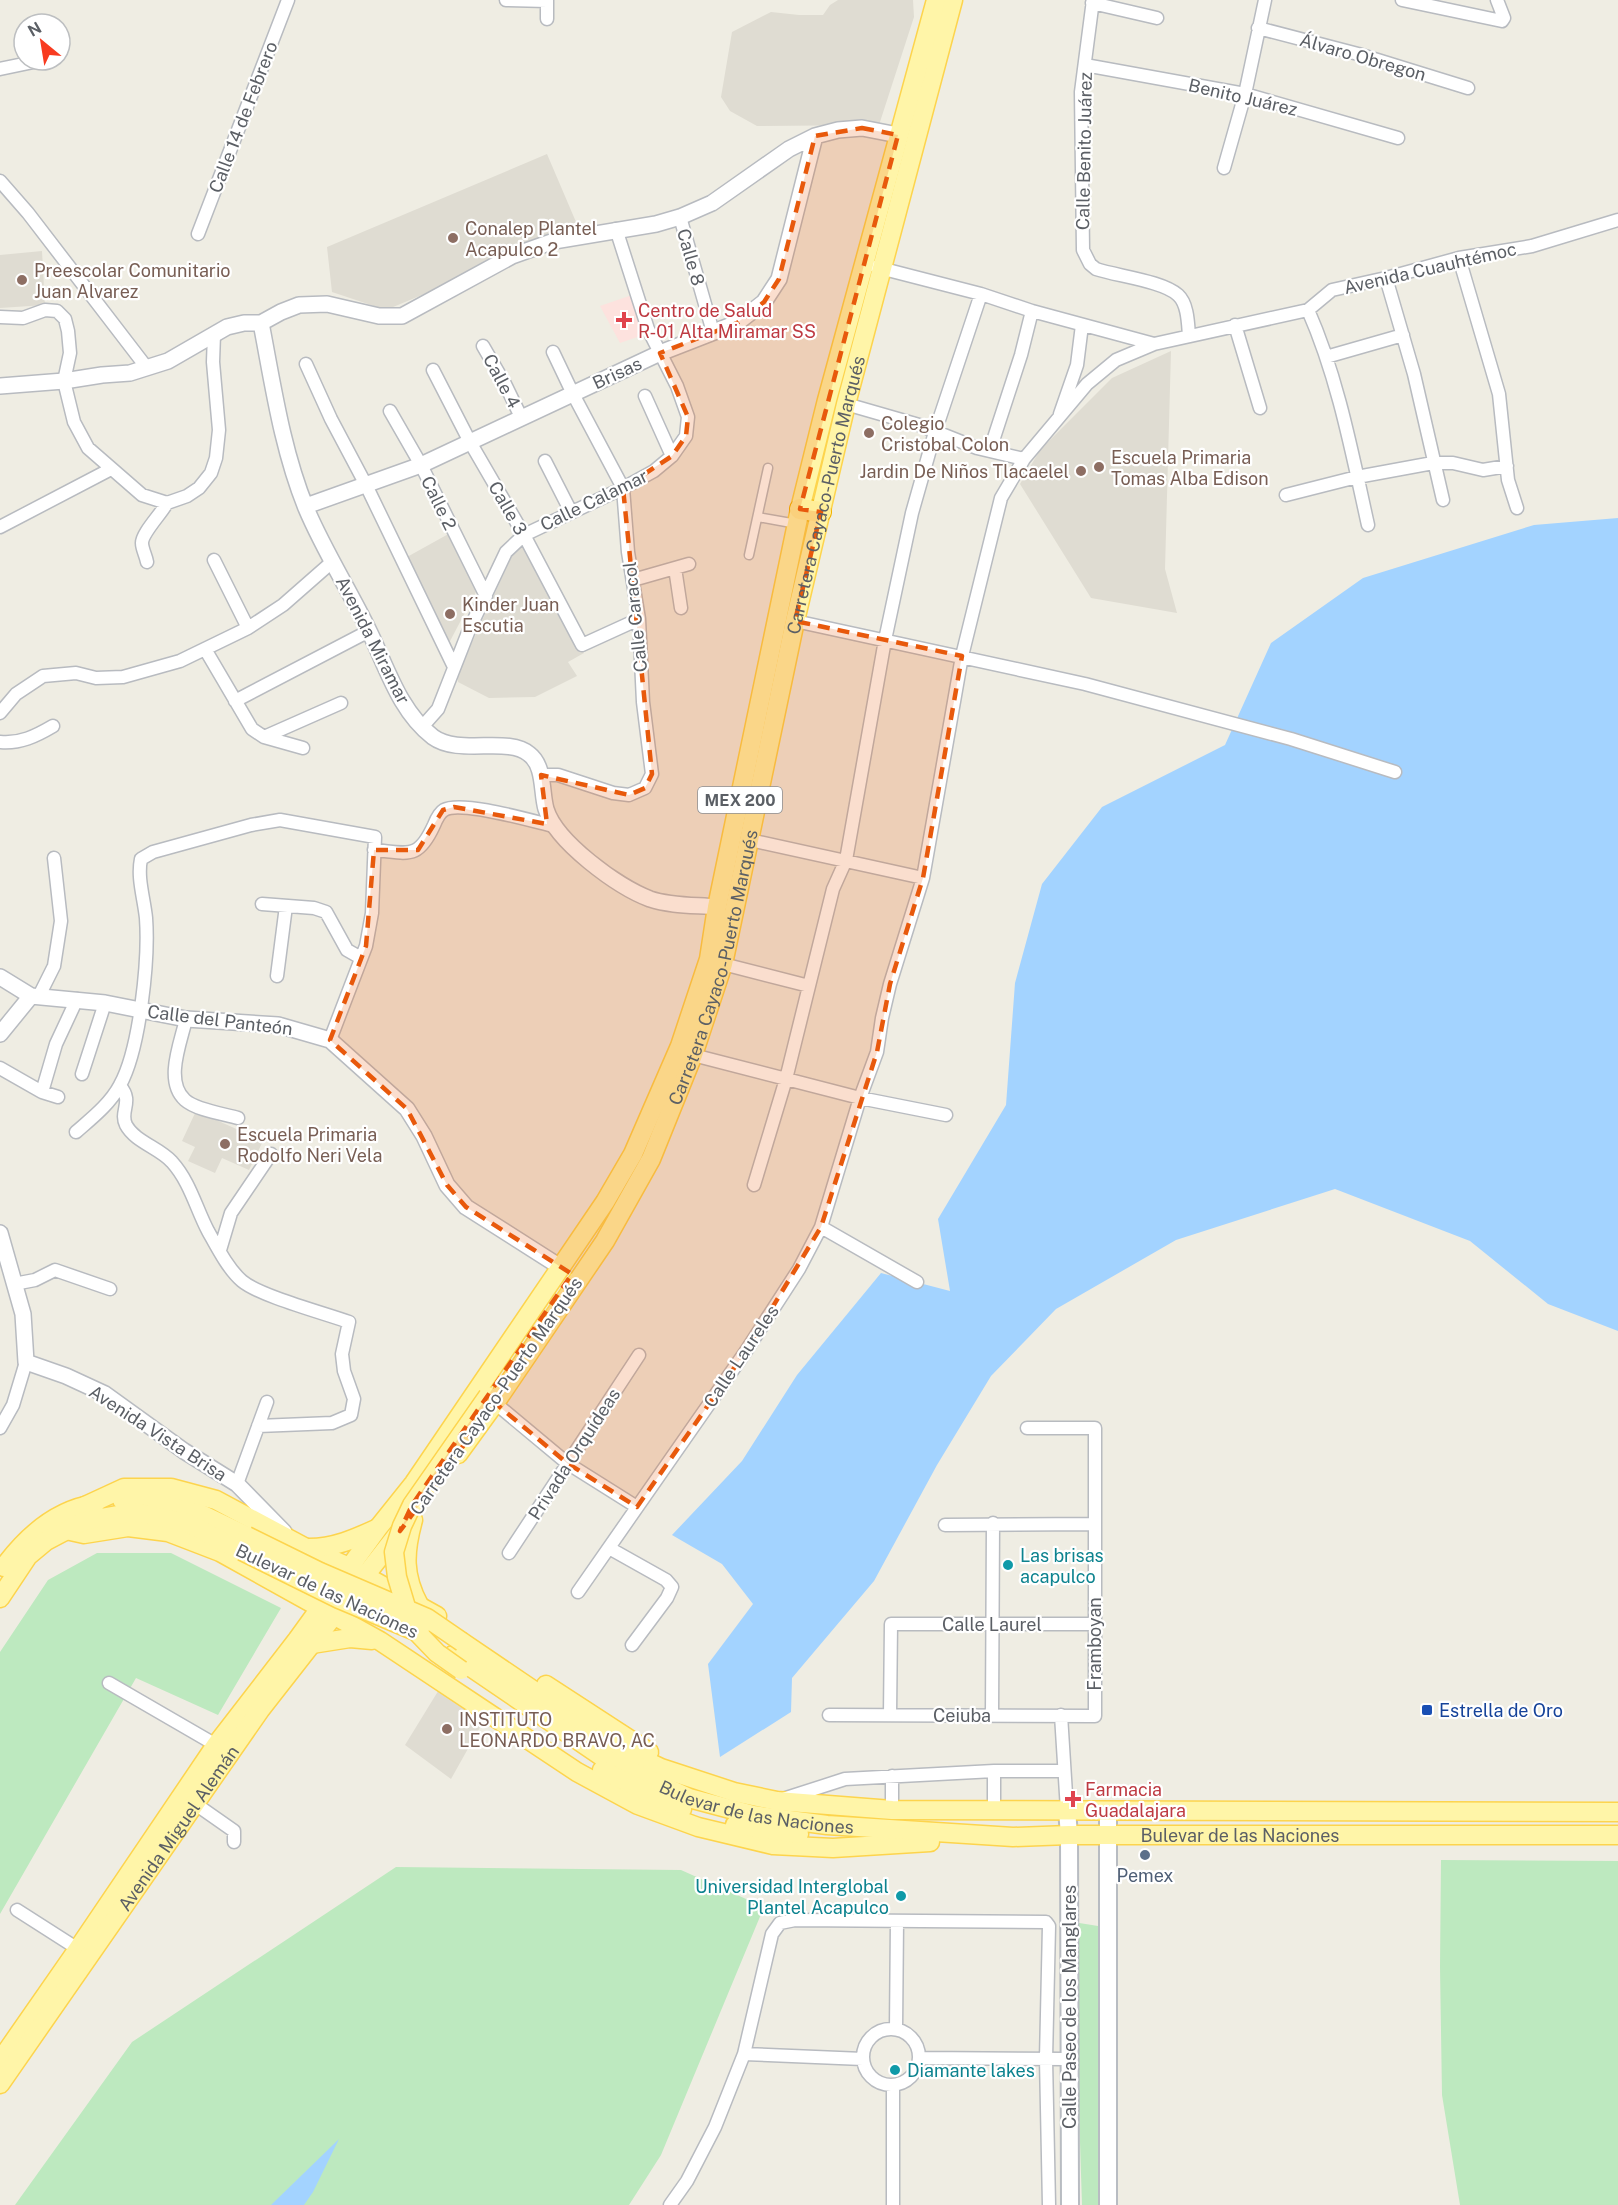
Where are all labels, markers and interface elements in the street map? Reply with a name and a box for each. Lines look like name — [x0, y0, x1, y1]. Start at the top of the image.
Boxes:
north arrow — [12, 12, 72, 72]
text: N — [25, 18, 45, 41]
street label: Álvaro Obregon — [1297, 28, 1429, 85]
street label: Calle 14 de Febrero — [204, 38, 282, 196]
street label: Calle Benito Juárez — [1072, 72, 1096, 230]
street label: Benito Juárez — [1186, 74, 1300, 120]
place label: Conalep Plantel Acapulco 2 — [465, 218, 597, 260]
street label: Calle 8 — [673, 226, 709, 288]
marker: Conalep Plantel Acapulco 2 — [446, 231, 460, 245]
street label: Avenida Cuauhtémoc — [1342, 238, 1518, 298]
place label: Preescolar Comunitario Juan Alvarez — [34, 260, 231, 302]
marker: Preescolar Comunitario Juan Alvarez — [15, 273, 29, 287]
place label: Centro de Salud R-01 Alta Miramar SS — [638, 300, 816, 342]
marker: Centro de Salud R-01 Alta Miramar SS — [615, 311, 633, 329]
street label: Calle 4 — [479, 350, 525, 412]
street label: Brisas — [589, 353, 645, 393]
street label: Carretera Cayaco-Puerto Marqués — [782, 353, 869, 636]
place label: Colegio Cristobal Colon — [881, 413, 1009, 455]
marker: Colegio Cristobal Colon — [862, 426, 876, 440]
place label: Escuela Primaria Tomas Alba Edison — [1111, 447, 1269, 489]
marker: Escuela Primaria Tomas Alba Edison — [1092, 460, 1106, 474]
place label: Jardin De Niños Tlacaelel — [859, 461, 1069, 482]
marker: Jardin De Niños Tlacaelel — [1074, 464, 1088, 478]
street label: Calle Calamar — [537, 465, 651, 535]
street label: Calle 2 — [417, 473, 461, 533]
street label: Calle 3 — [484, 478, 532, 538]
street label: Calle Caracol — [619, 561, 651, 673]
street label: Avenida Miramar — [332, 573, 414, 707]
place label: Kinder Juan Escutia — [462, 594, 559, 636]
marker: Kinder Juan Escutia — [443, 607, 457, 621]
road number: MEX 200 — [698, 787, 782, 813]
street label: Carretera Cayaco-Puerto Marqués — [664, 828, 761, 1108]
street label: Calle del Panteón — [146, 1001, 294, 1039]
place label: Escuela Primaria Rodolfo Neri Vela — [237, 1124, 382, 1166]
marker: Escuela Primaria Rodolfo Neri Vela — [218, 1137, 232, 1151]
street label: Carretera Cayaco-Puerto Marqués — [406, 1273, 586, 1519]
street label: Calle Laureles — [699, 1301, 783, 1411]
street label: Avenida Vista Brisa — [85, 1381, 231, 1485]
street label: Privada Orquídeas — [524, 1384, 624, 1524]
street label: Bulevar de las Naciones — [232, 1539, 422, 1643]
place label: Las brisas acapulco — [1020, 1545, 1104, 1587]
marker: Las brisas acapulco — [1001, 1558, 1015, 1572]
street label: Framboyan — [1084, 1597, 1105, 1691]
street label: Calle Laurel — [942, 1614, 1042, 1635]
place label: Estrella de Oro — [1439, 1700, 1563, 1721]
marker: Estrella de Oro — [1420, 1703, 1434, 1717]
street label: Ceiuba — [933, 1705, 991, 1726]
place label: INSTITUTO LEONARDO BRAVO, AC — [459, 1709, 655, 1751]
marker: INSTITUTO LEONARDO BRAVO, AC — [440, 1722, 454, 1736]
street label: Avenida Miguel Alemán — [113, 1741, 243, 1914]
street label: Bulevar de las Naciones — [656, 1775, 854, 1837]
place label: Farmacia Guadalajara — [1085, 1779, 1186, 1821]
marker: Farmacia Guadalajara — [1066, 1792, 1080, 1806]
street label: Bulevar de las Naciones — [1140, 1825, 1339, 1846]
marker: Pemex — [1138, 1848, 1152, 1862]
place label: Pemex — [1117, 1865, 1173, 1886]
place label: Universidad Interglobal Plantel Acapulco — [695, 1876, 889, 1918]
street label: Calle Paseo de los Manglares — [1059, 1885, 1080, 2129]
marker: Universidad Interglobal Plantel Acapulco — [894, 1889, 908, 1903]
place label: Diamante lakes — [907, 2060, 1035, 2081]
marker: Diamante lakes — [888, 2063, 902, 2077]

